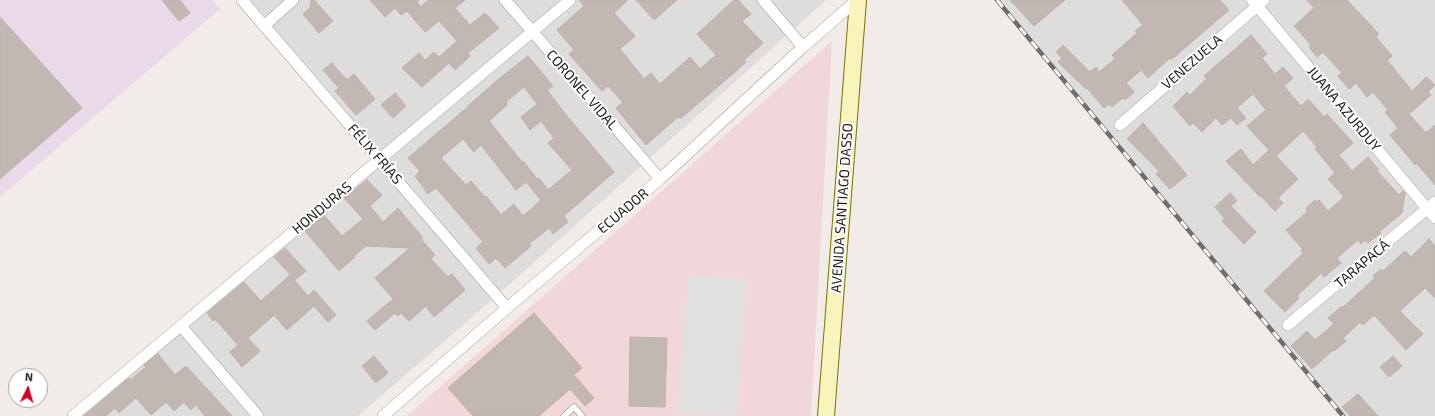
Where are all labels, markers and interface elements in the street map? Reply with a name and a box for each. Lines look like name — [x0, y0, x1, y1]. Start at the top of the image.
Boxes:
street label: VENEZUELA — [1158, 31, 1226, 93]
street label: CORONEL VIDAL — [543, 47, 621, 133]
street label: JUANA AZURDUY — [1304, 63, 1384, 155]
street label: FÉLIX FRÍAS — [344, 120, 406, 188]
street label: AVENIDA SANTIAGO DASSO — [828, 122, 856, 294]
street label: HONDURAS — [289, 178, 355, 238]
street label: ECUADOR — [594, 185, 652, 237]
street label: TARAPACÁ — [1331, 236, 1393, 292]
north arrow — [8, 368, 48, 408]
text: N — [24, 370, 34, 383]

